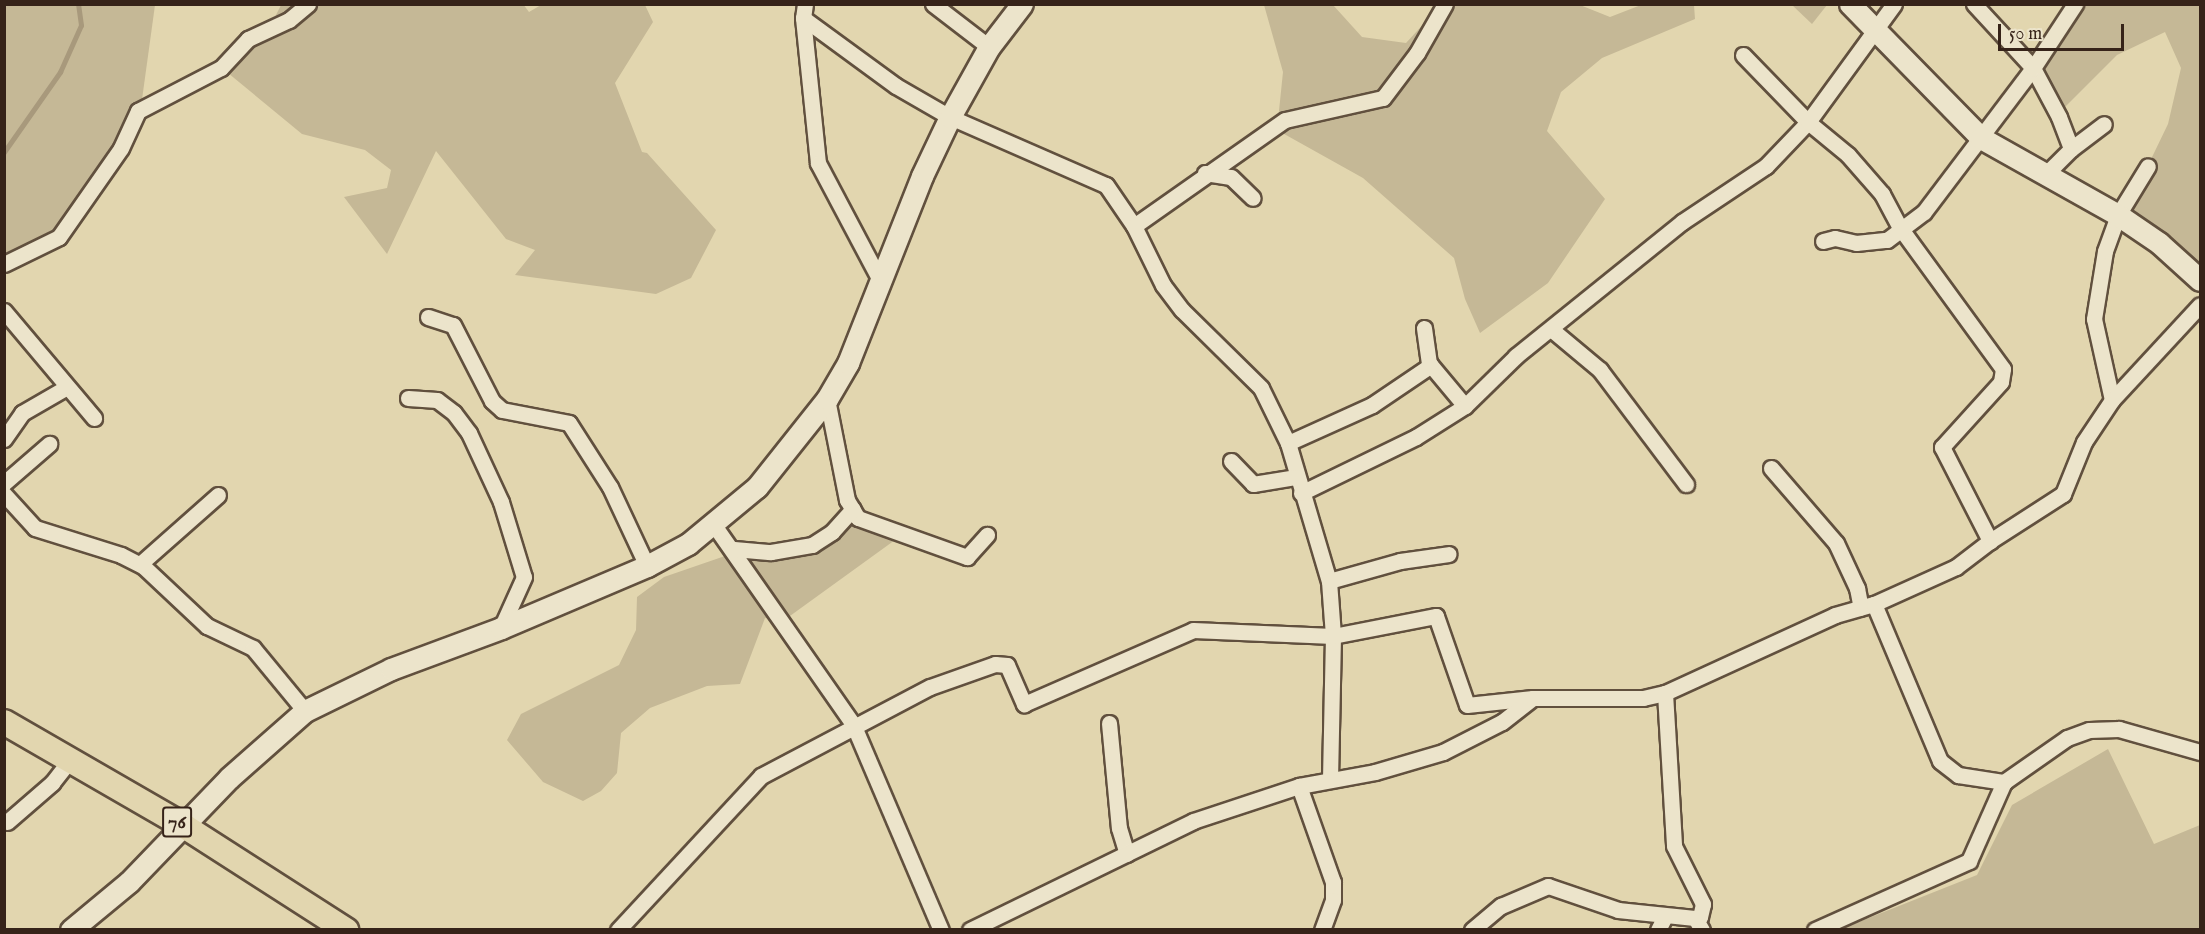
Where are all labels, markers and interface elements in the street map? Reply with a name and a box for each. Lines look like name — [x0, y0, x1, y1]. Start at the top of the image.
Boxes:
scale bar — [2001, 12, 2127, 50]
text: 50 m — [2009, 23, 2042, 46]
road number: 76 — [162, 805, 192, 839]

